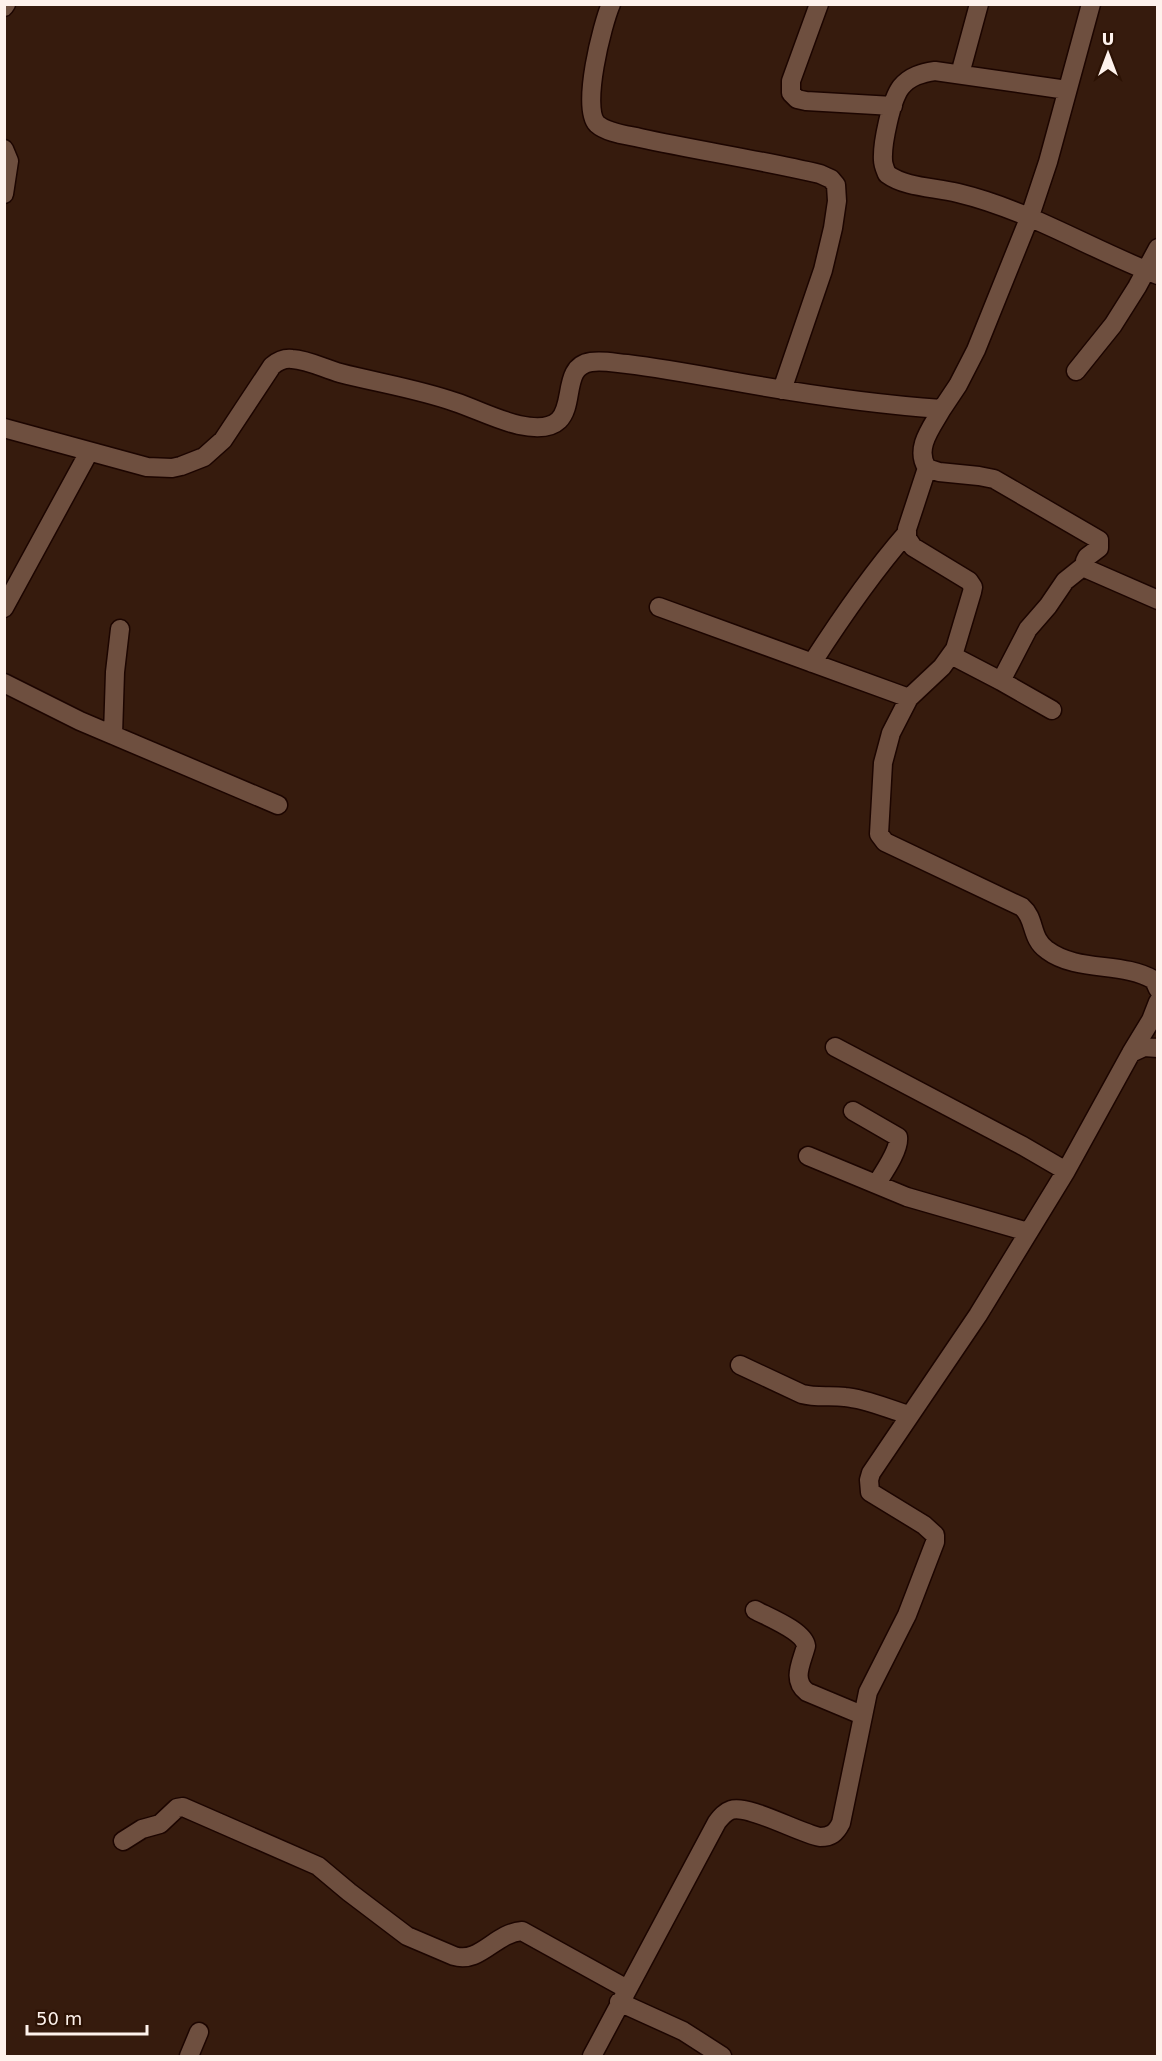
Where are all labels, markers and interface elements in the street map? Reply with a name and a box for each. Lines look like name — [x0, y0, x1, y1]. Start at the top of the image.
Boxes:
north arrow — [1078, 24, 1138, 84]
text: U — [1102, 30, 1115, 49]
scale bar — [27, 1998, 147, 2036]
text: 50 m — [36, 2008, 82, 2029]

